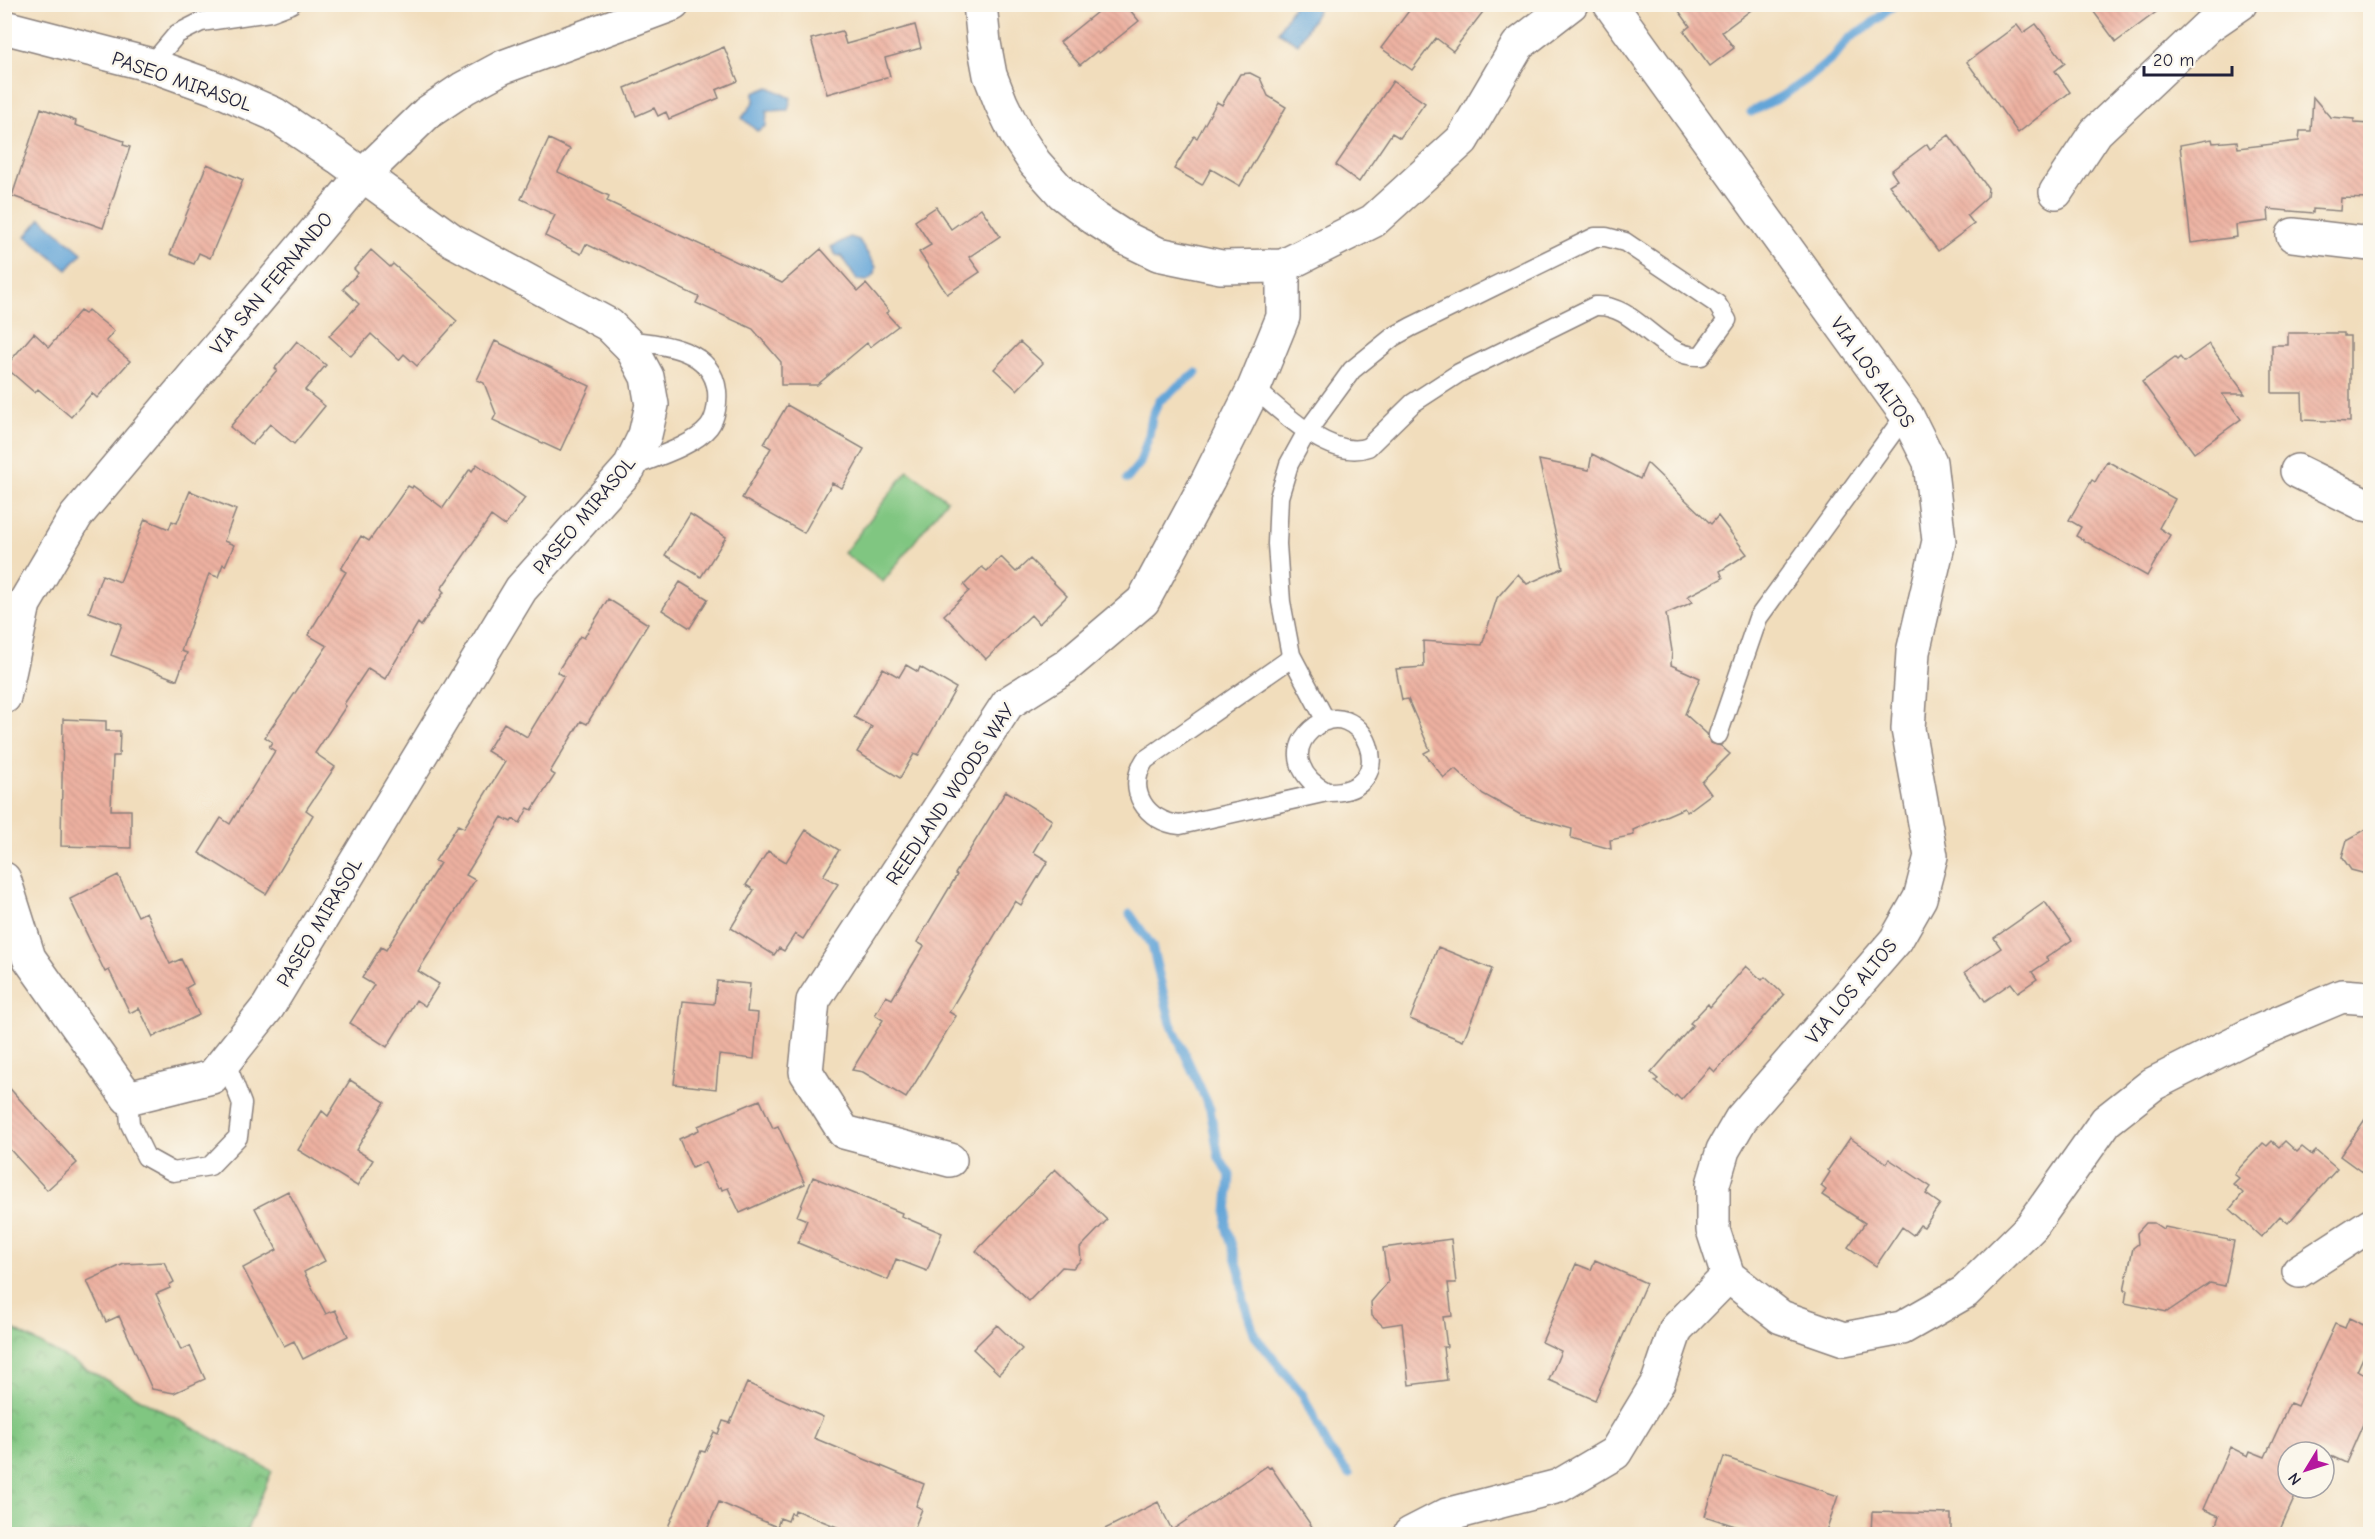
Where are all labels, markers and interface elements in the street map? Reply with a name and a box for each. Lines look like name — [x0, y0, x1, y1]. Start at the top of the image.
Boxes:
scale bar — [2144, 39, 2232, 77]
street label: PASEO MIRASOL — [109, 47, 255, 116]
text: 20 m — [2153, 50, 2194, 71]
street label: VIA SAN FERNANDO — [205, 208, 337, 359]
street label: VIA LOS ALTOS — [1826, 312, 1919, 432]
street label: PASEO MIRASOL — [528, 452, 640, 579]
street label: REEDLAND WOODS WAY — [881, 699, 1020, 889]
street label: PASEO MIRASOL — [272, 854, 367, 991]
street label: VIA LOS ALTOS — [1801, 934, 1902, 1048]
north arrow — [2276, 1440, 2336, 1500]
text: N — [2285, 1469, 2305, 1488]

